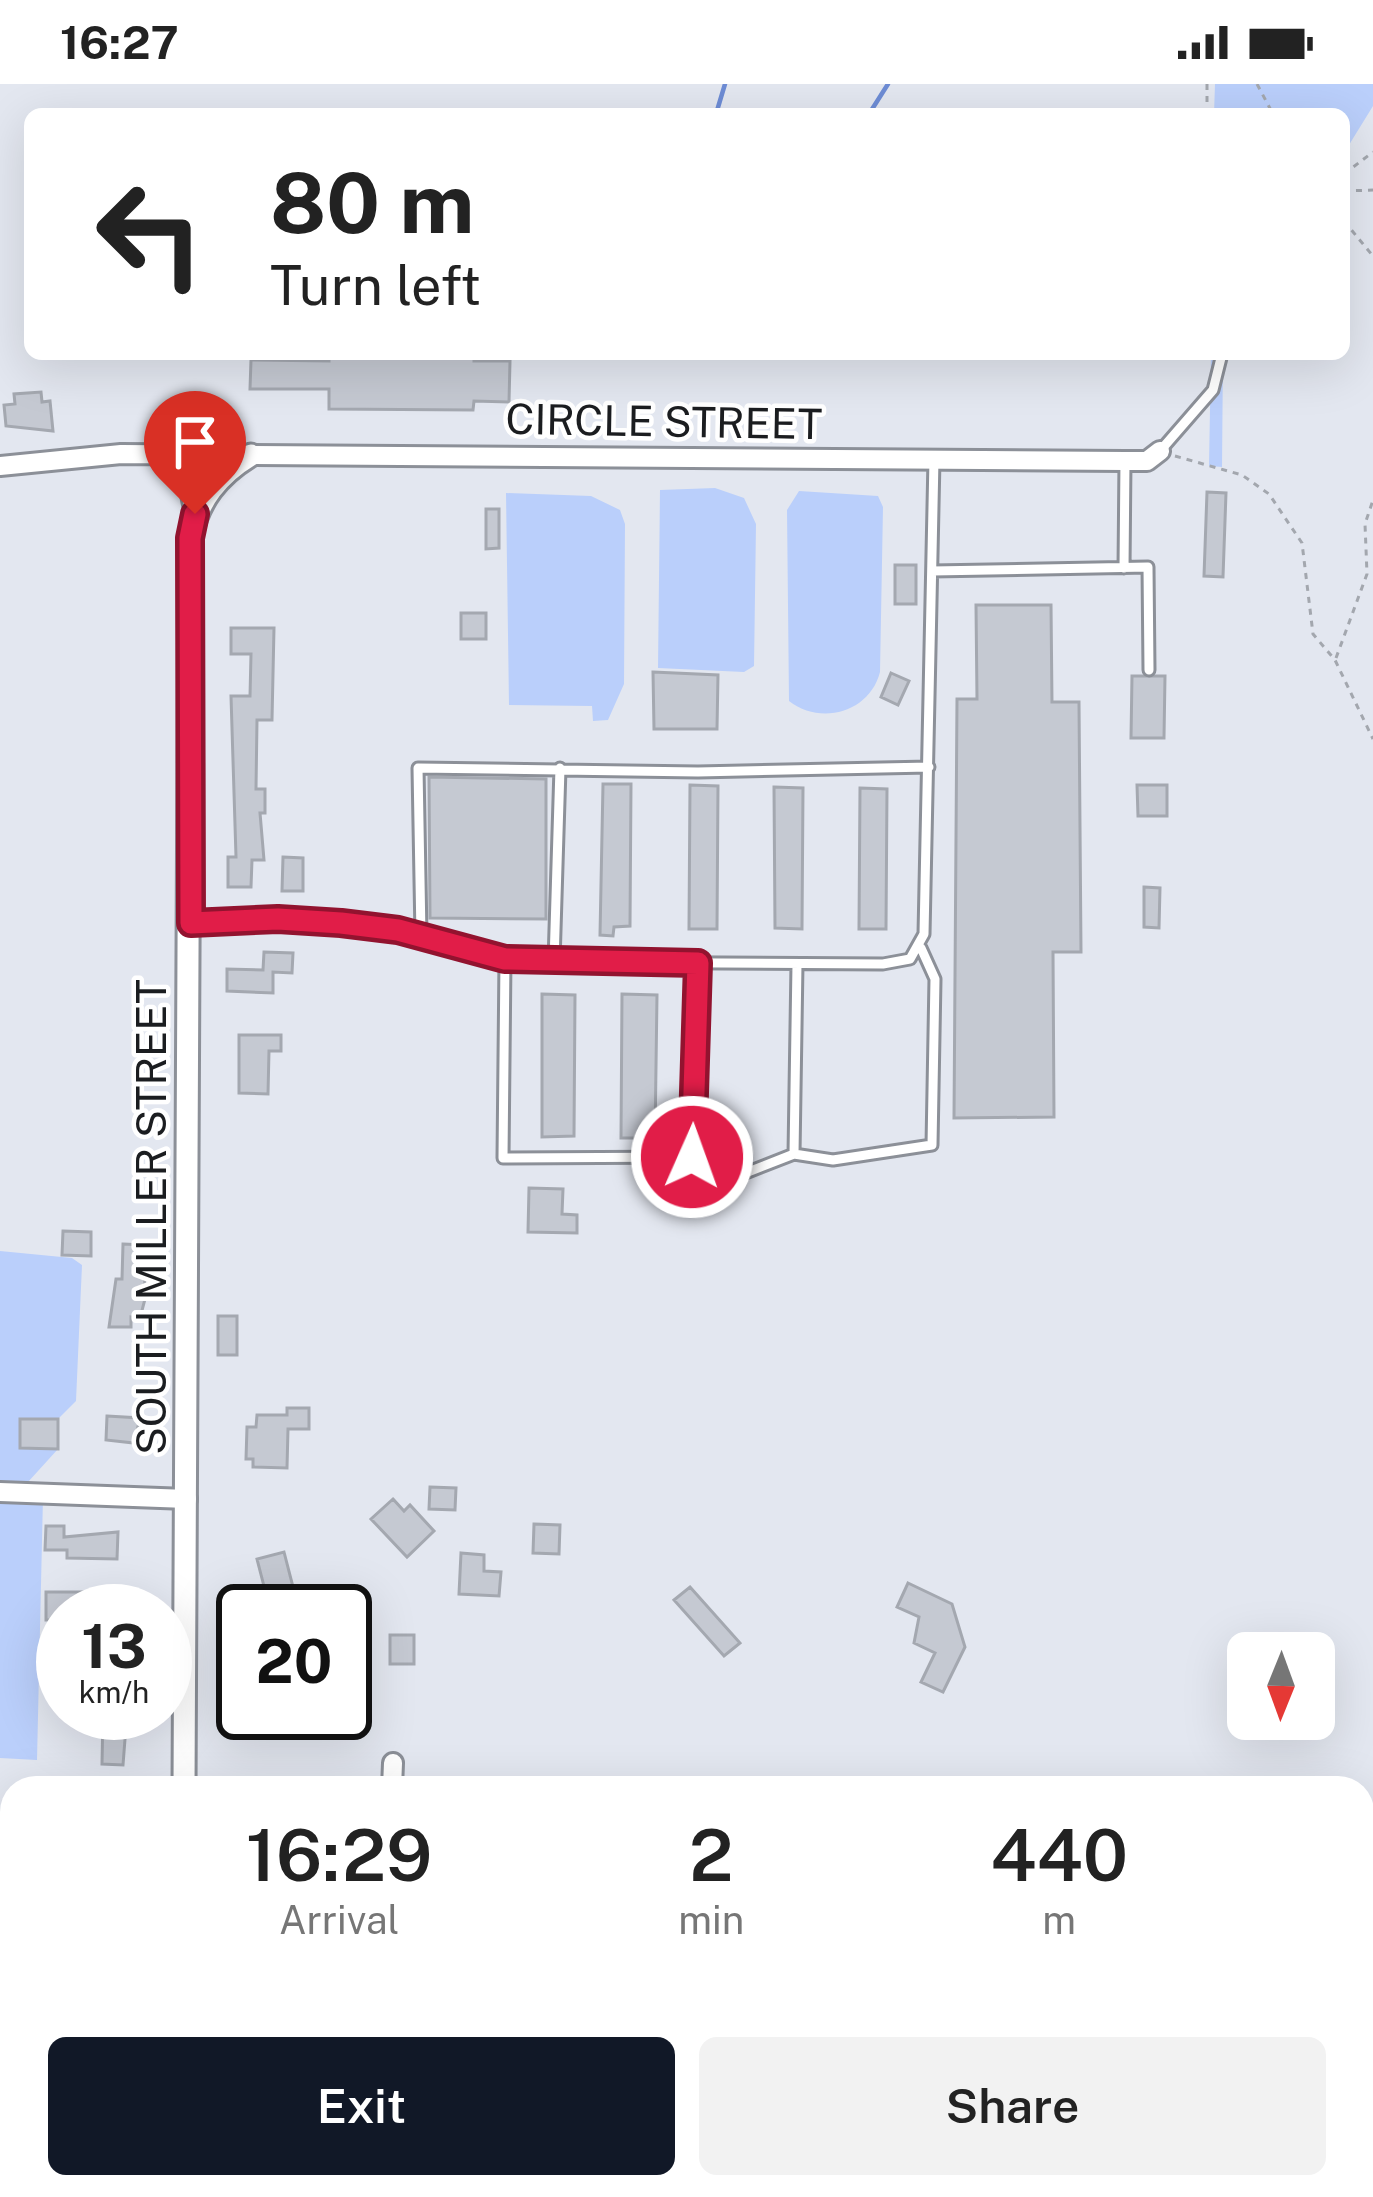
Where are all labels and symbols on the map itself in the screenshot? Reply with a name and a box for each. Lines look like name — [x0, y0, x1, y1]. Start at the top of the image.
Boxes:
pin — [144, 391, 246, 514]
street label: CIRCLE STREET — [505, 394, 823, 448]
street label: SOUTH MILLER STREET — [126, 979, 175, 1455]
position arrow — [629, 1094, 755, 1220]
speed limit sign: 20 — [216, 1584, 372, 1740]
north arrow — [1227, 1632, 1335, 1740]

